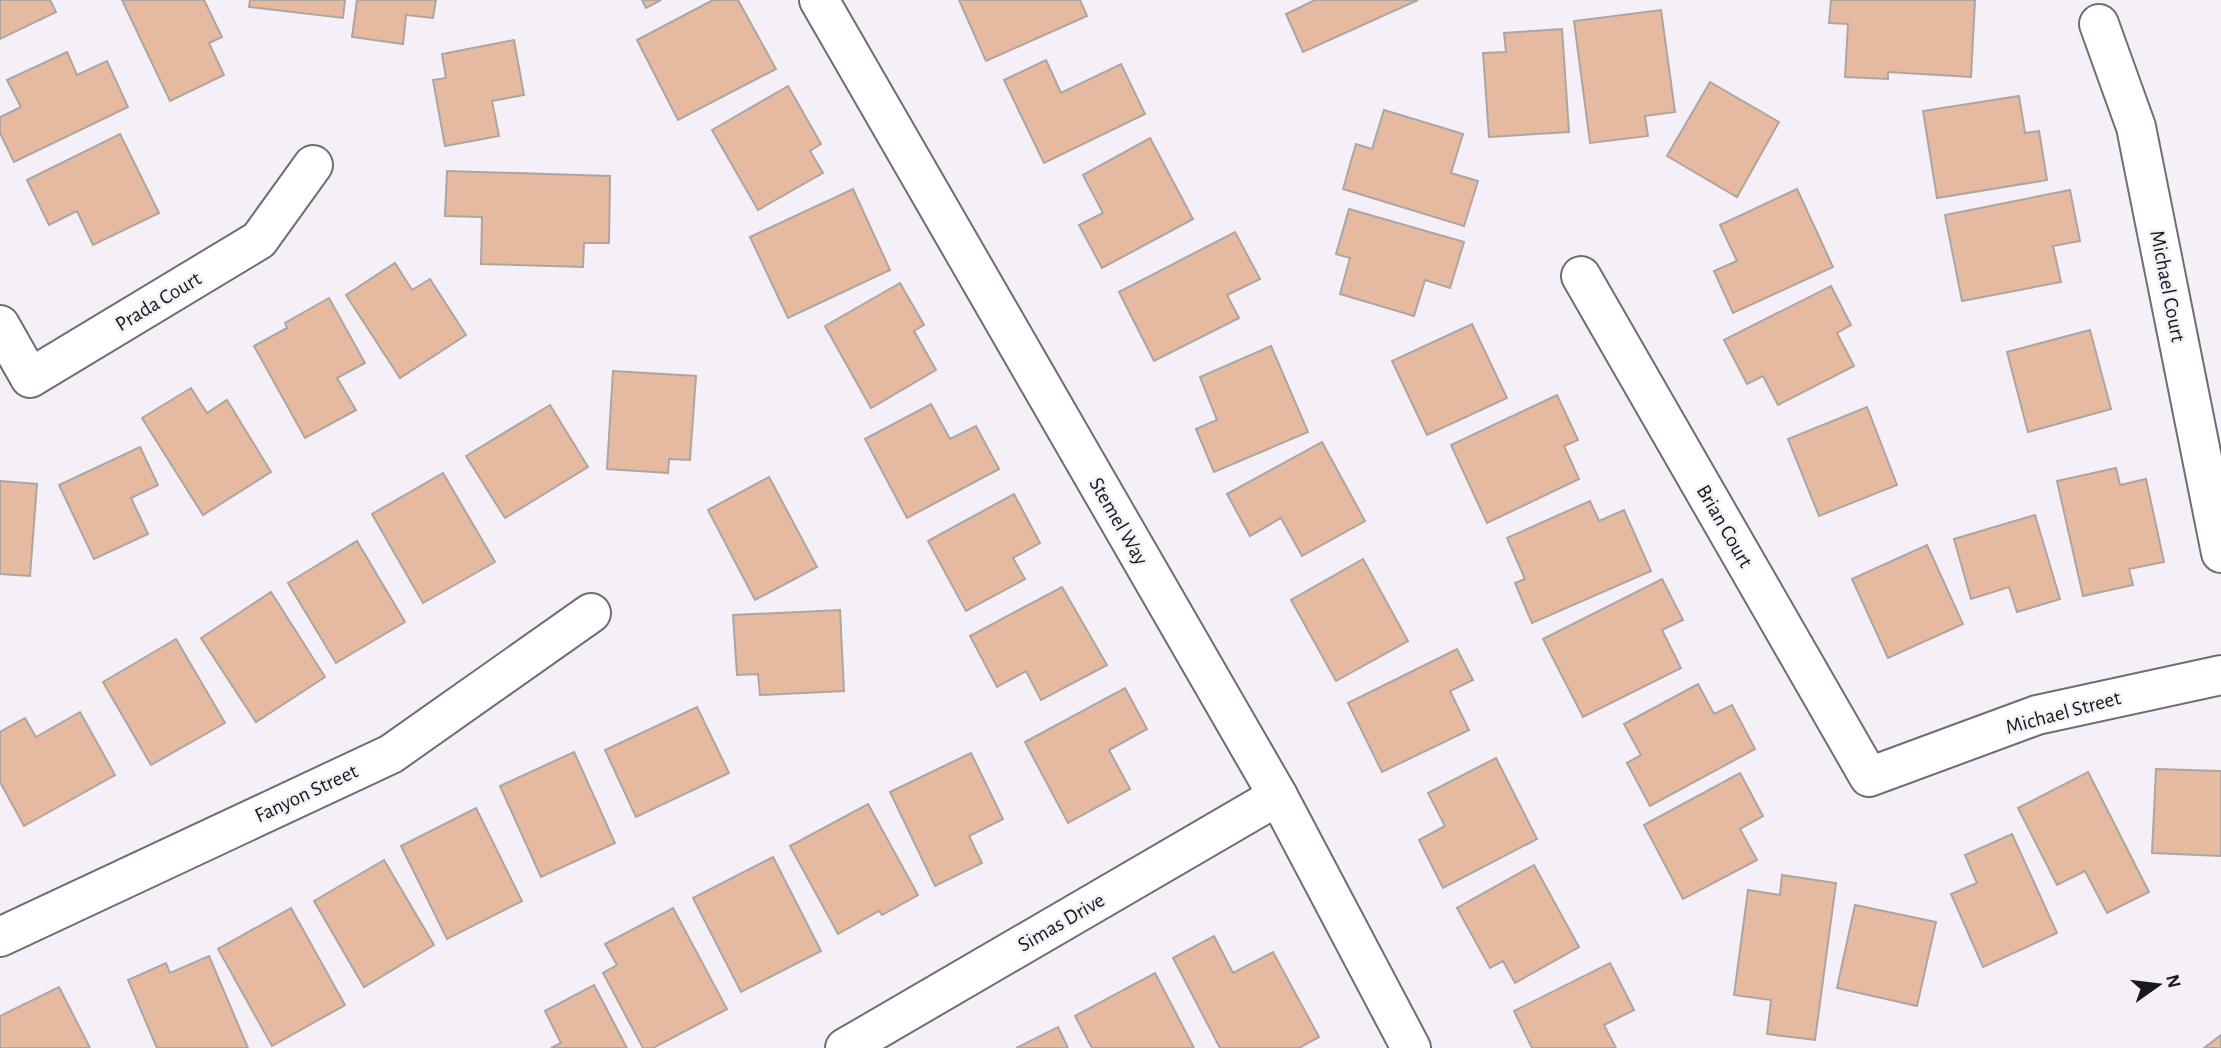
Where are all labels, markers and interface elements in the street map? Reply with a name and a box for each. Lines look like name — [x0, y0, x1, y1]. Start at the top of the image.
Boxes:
street label: Michael Court — [2146, 228, 2189, 344]
street label: Prada Court — [112, 268, 205, 335]
street label: Stemel Way — [1085, 474, 1152, 569]
street label: Brian Court — [1693, 481, 1757, 571]
street label: Michael Street — [2003, 687, 2123, 738]
street label: Fanyon Street — [251, 760, 361, 826]
street label: Simas Drive — [1014, 889, 1108, 956]
north arrow — [2123, 950, 2193, 1020]
text: N — [2162, 973, 2184, 990]

